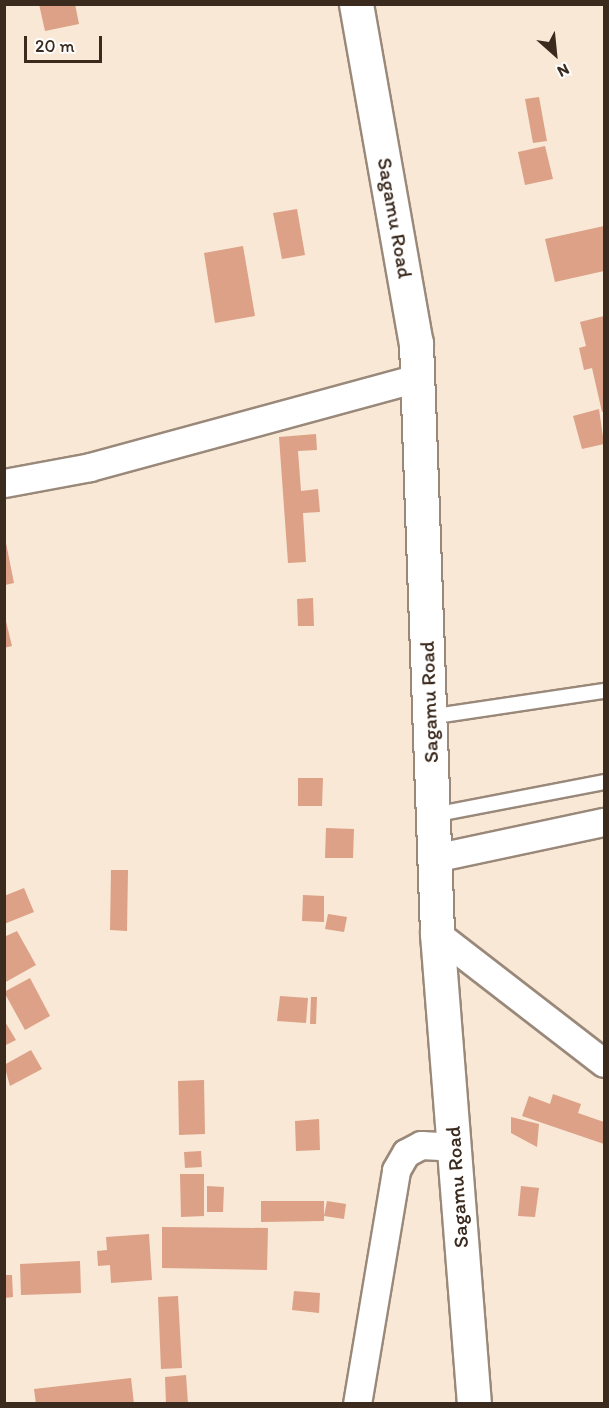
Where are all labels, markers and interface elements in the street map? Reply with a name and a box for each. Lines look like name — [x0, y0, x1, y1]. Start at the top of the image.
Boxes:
scale bar — [27, 24, 105, 62]
north arrow — [525, 24, 585, 84]
text: 20 m — [35, 35, 75, 57]
text: N — [554, 60, 573, 81]
street label: Sagamu Road — [372, 156, 418, 280]
street label: Sagamu Road — [414, 640, 444, 764]
street label: Sagamu Road — [440, 1125, 474, 1249]

